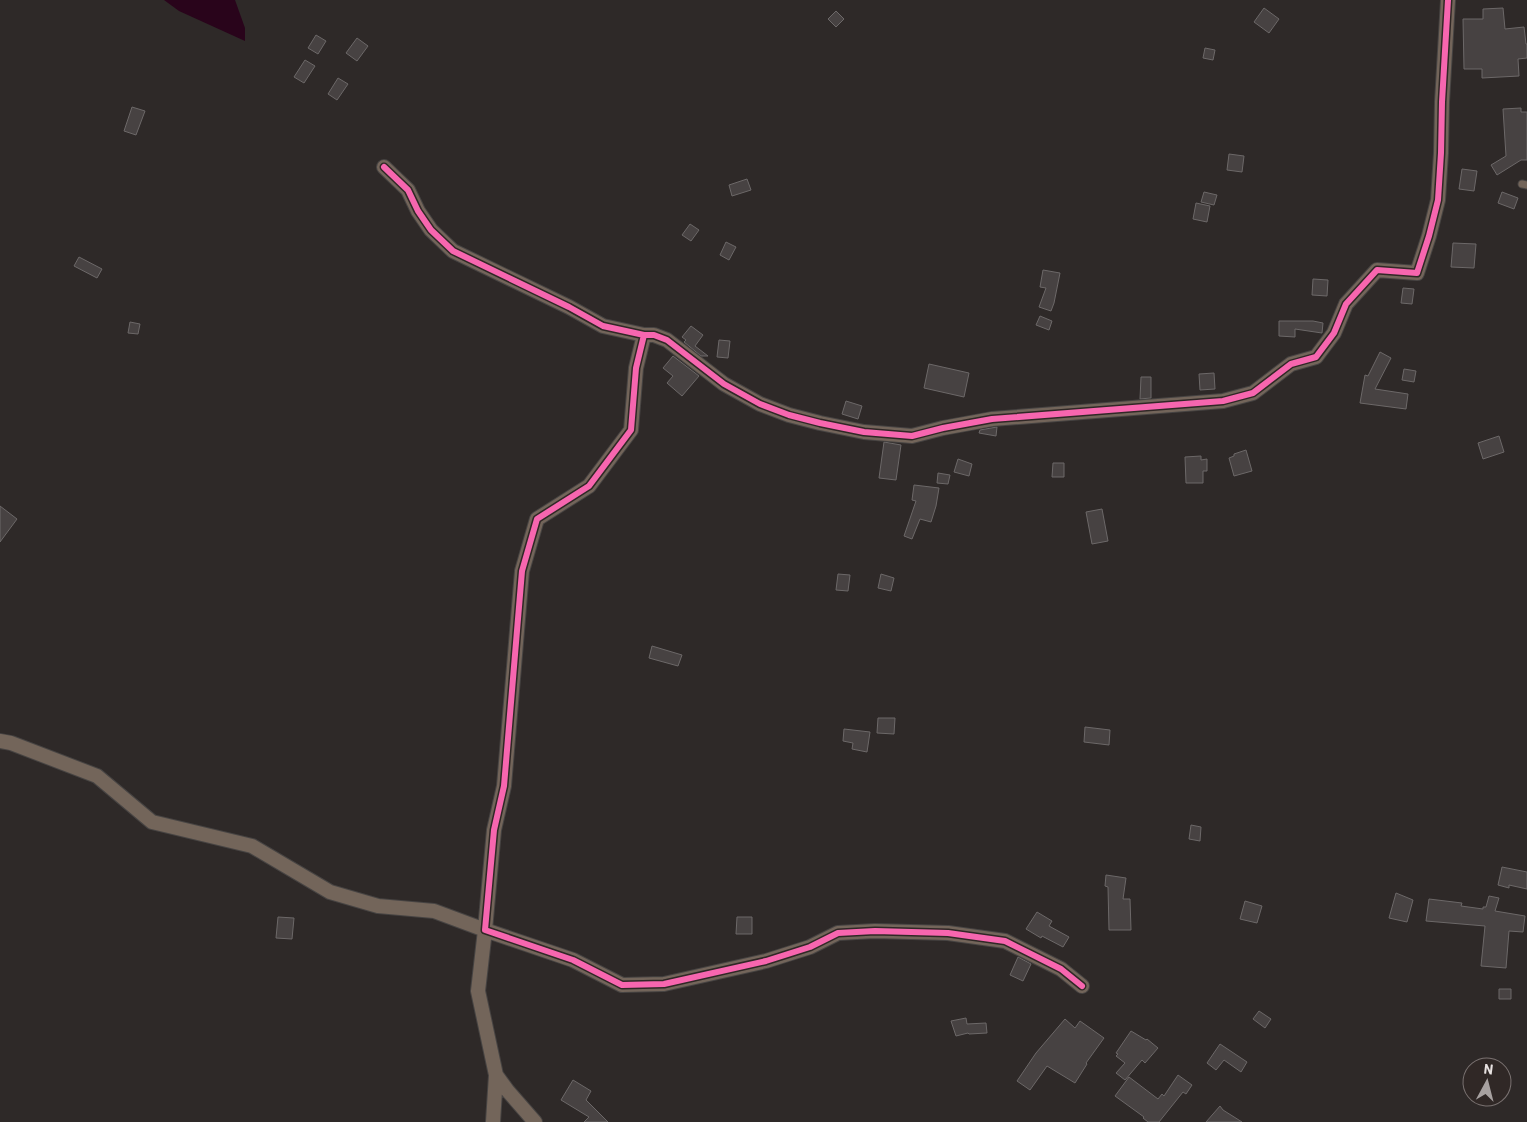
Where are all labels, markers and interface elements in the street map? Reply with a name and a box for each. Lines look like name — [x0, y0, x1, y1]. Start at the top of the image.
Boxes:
north arrow — [1462, 1057, 1512, 1107]
text: N — [1483, 1060, 1494, 1078]

